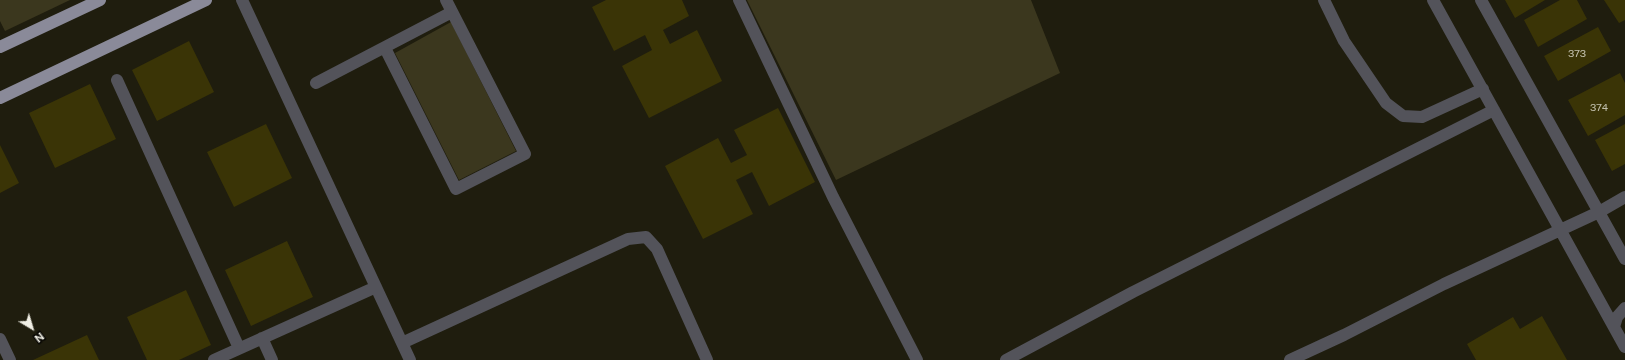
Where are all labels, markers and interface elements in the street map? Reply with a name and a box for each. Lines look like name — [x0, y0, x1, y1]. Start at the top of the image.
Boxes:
house number: 373 — [1568, 48, 1586, 60]
house number: 374 — [1590, 102, 1608, 114]
north arrow — [12, 308, 52, 348]
text: N — [32, 330, 46, 345]

